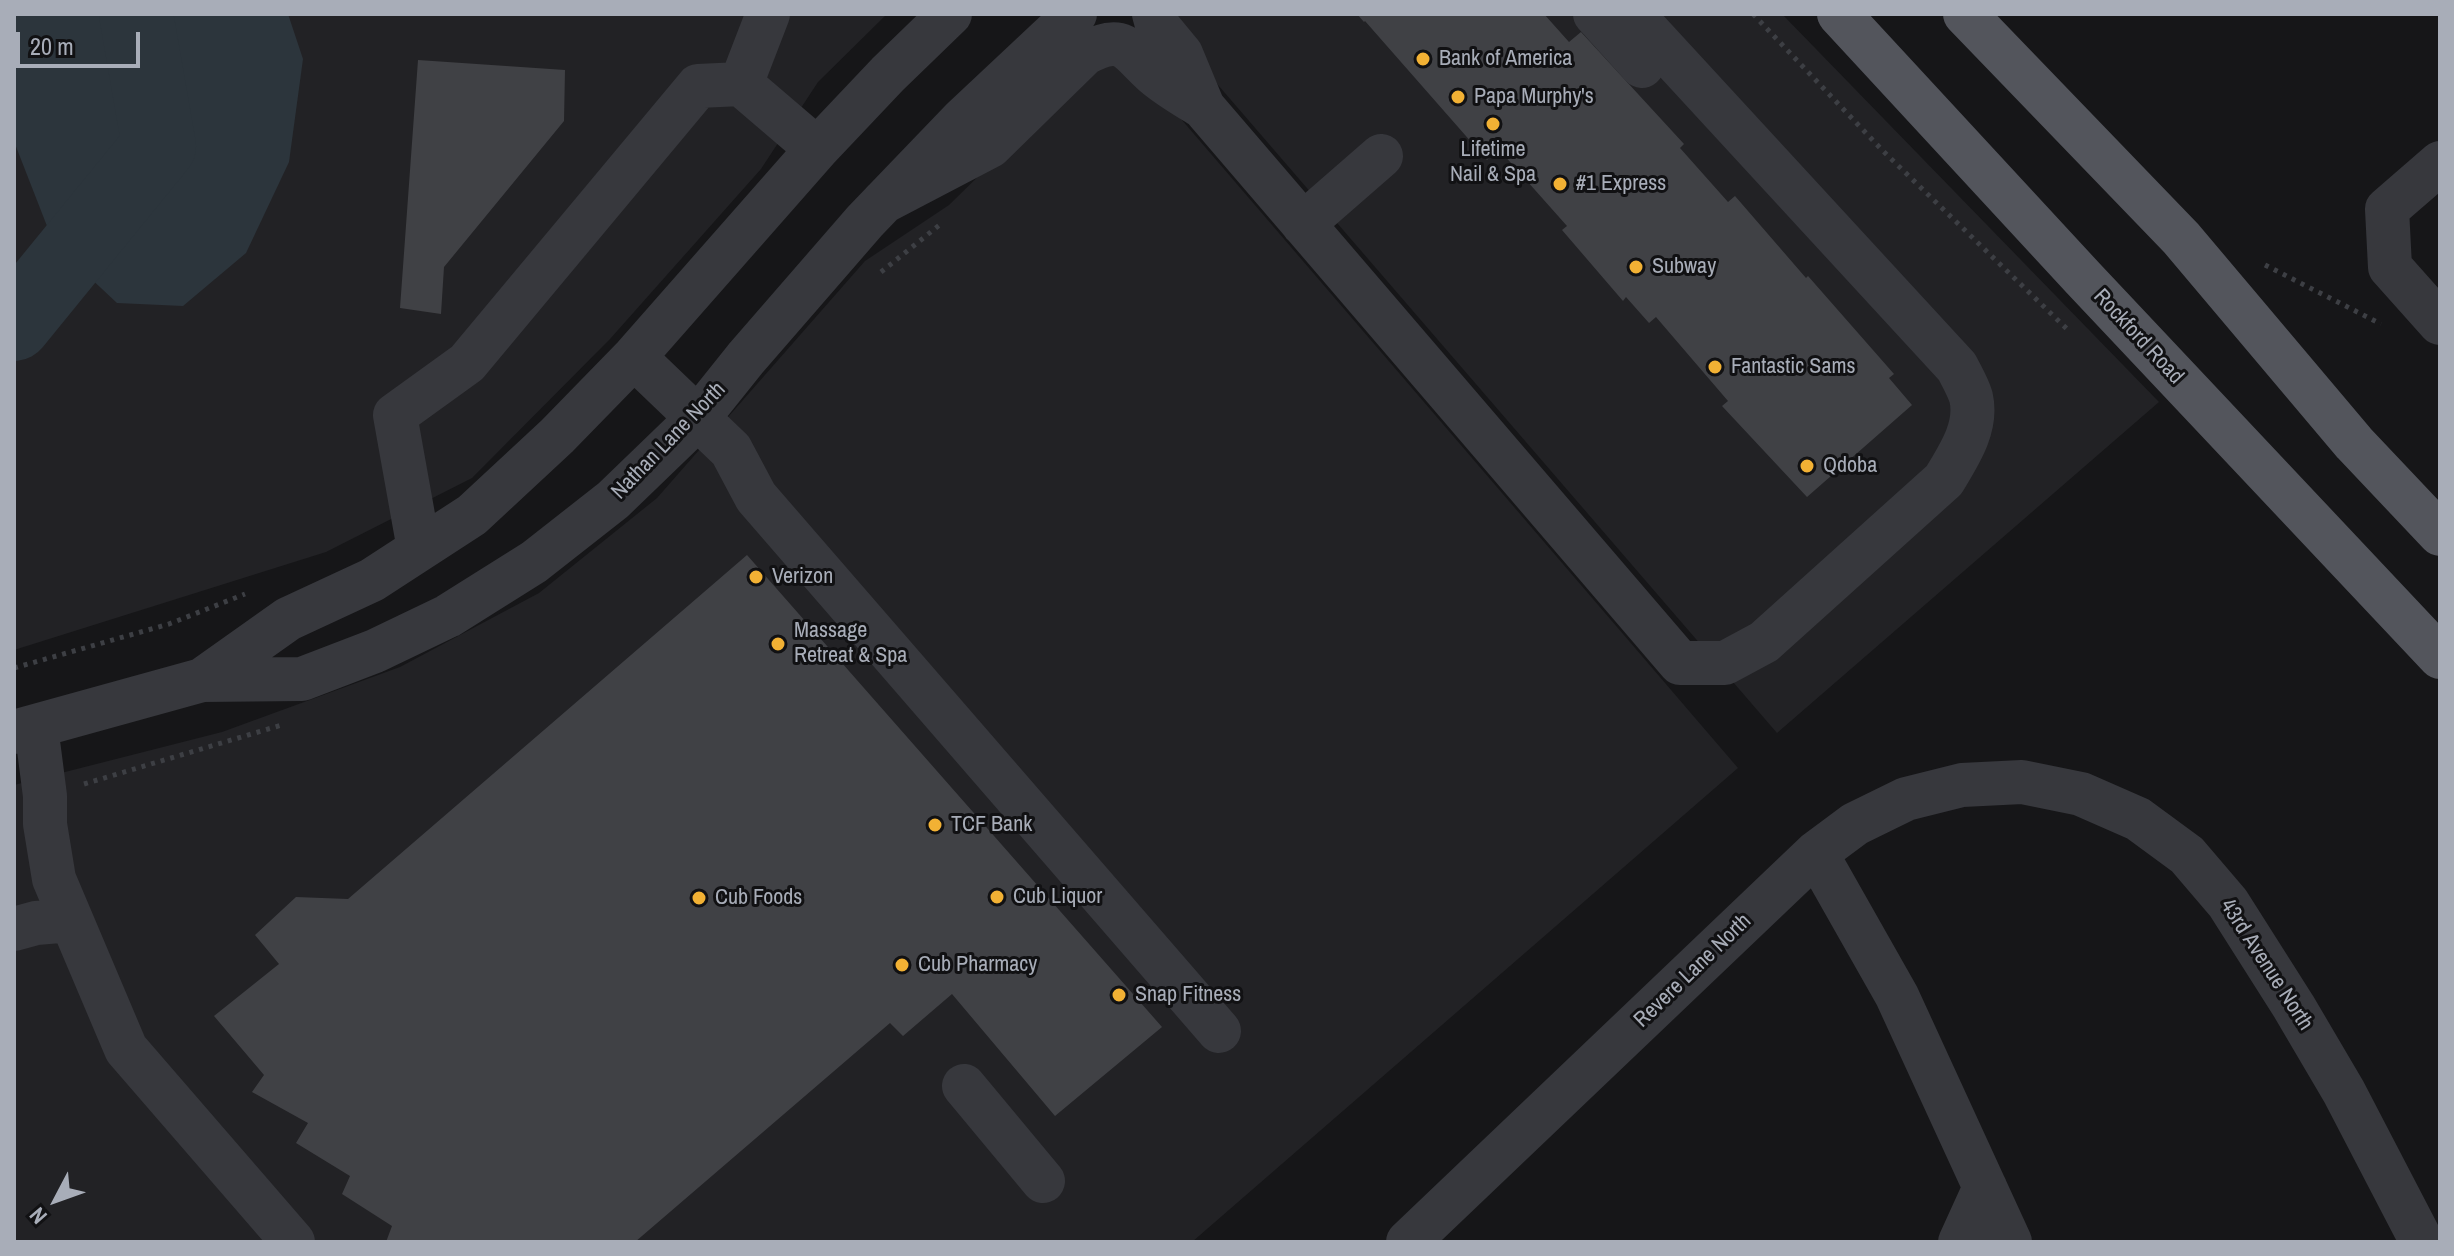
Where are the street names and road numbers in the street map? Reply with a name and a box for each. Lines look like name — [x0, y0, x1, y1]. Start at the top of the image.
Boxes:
street label: Rockford Road — [2087, 284, 2189, 390]
street label: Nathan Lane North — [607, 377, 731, 505]
street label: 43rd Avenue North — [2214, 894, 2318, 1036]
street label: Revere Lane North — [1629, 909, 1757, 1033]

